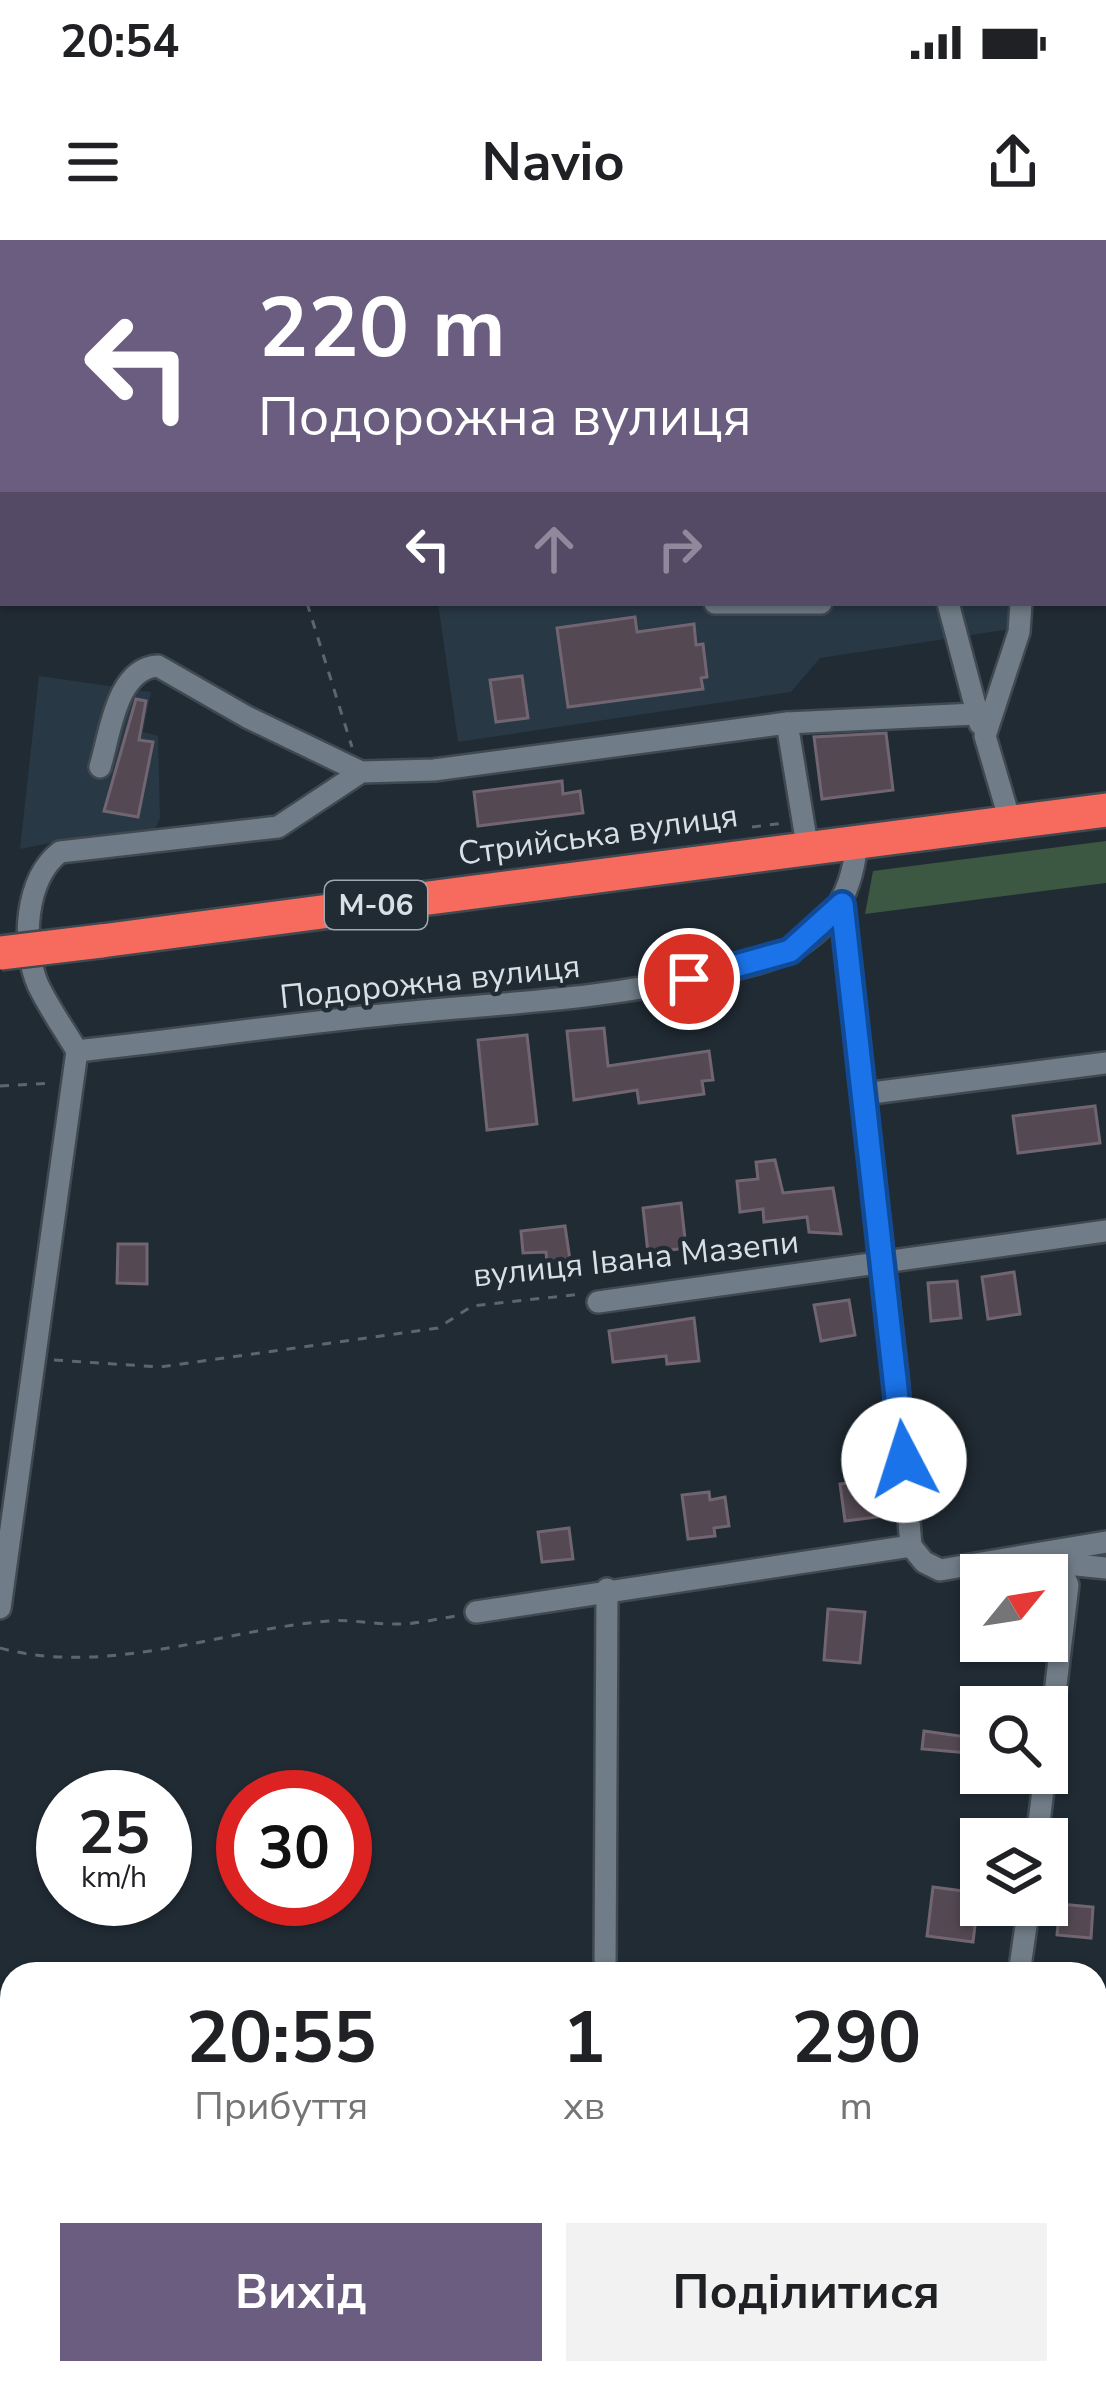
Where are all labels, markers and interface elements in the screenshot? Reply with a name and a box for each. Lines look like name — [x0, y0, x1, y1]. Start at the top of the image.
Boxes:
text: 20:54 — [60, 12, 179, 73]
text: Navio — [482, 125, 625, 199]
icon: menu — [60, 129, 126, 195]
icon: share — [980, 129, 1046, 195]
text: 220 m — [258, 271, 506, 386]
icon: left — [60, 288, 216, 444]
text: Подорожна вулиця — [258, 380, 752, 454]
icon: left — [395, 516, 461, 582]
icon: ahead — [521, 516, 587, 582]
icon: right — [647, 516, 713, 582]
street label: Стрийська вулиця — [455, 793, 741, 877]
road number: М-06 — [325, 881, 427, 929]
pin — [638, 928, 740, 1030]
street label: Подорожна вулиця — [278, 944, 582, 1020]
icon: arrive — [656, 946, 722, 1012]
street label: вулиця Івана Мазепи — [471, 1220, 801, 1298]
position arrow — [841, 1397, 967, 1523]
north arrow — [960, 1554, 1068, 1662]
map controls — [960, 1554, 1068, 1926]
button: search — [960, 1686, 1068, 1794]
speed limit sign: 30 — [216, 1770, 372, 1926]
text: 25 — [78, 1792, 150, 1874]
button: layers — [960, 1818, 1068, 1926]
text: km/h — [81, 1857, 147, 1898]
text: 20:55 — [186, 1989, 377, 2087]
text: 1 — [562, 1989, 606, 2087]
text: 290 — [791, 1989, 921, 2087]
text: Прибуття — [194, 2080, 368, 2133]
text: хв — [563, 2080, 605, 2133]
text: m — [840, 2080, 873, 2133]
button: Вихід — [60, 2223, 542, 2361]
button: Поділитися — [566, 2223, 1047, 2361]

